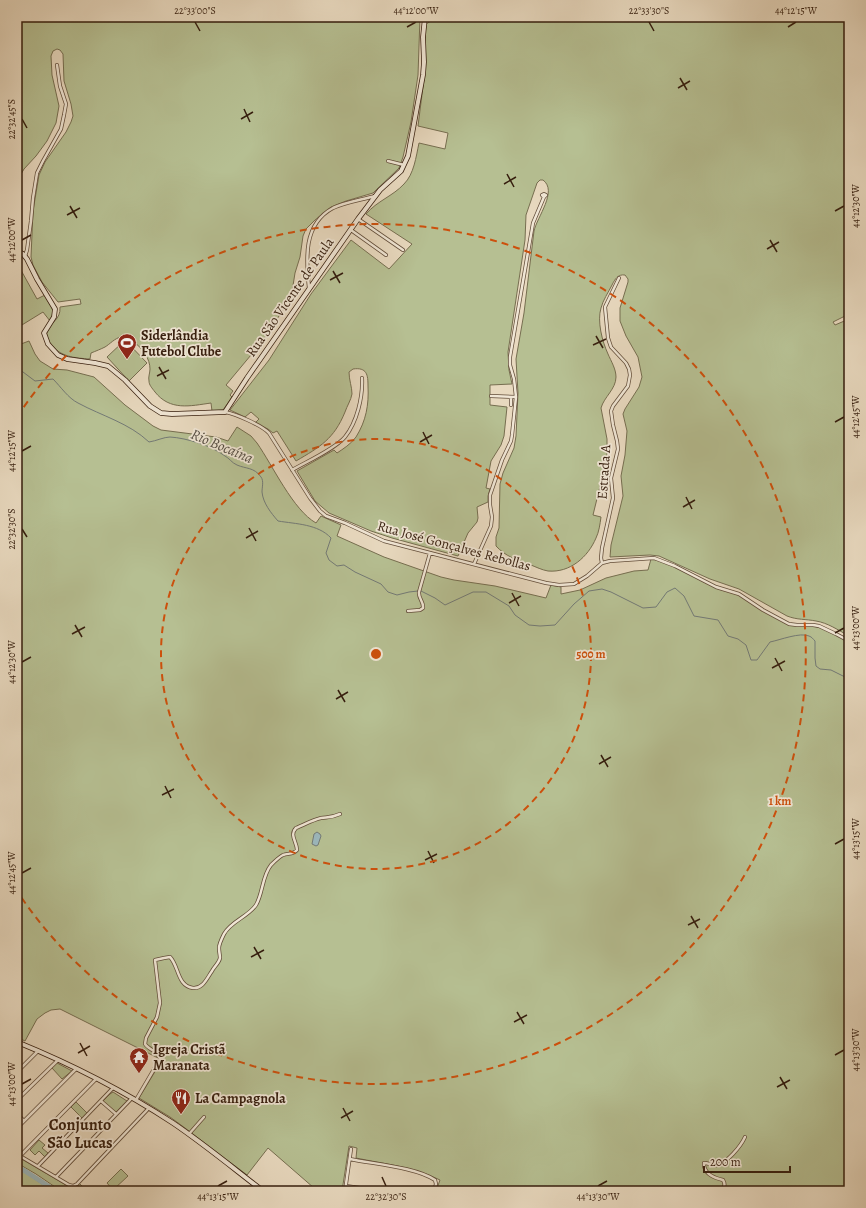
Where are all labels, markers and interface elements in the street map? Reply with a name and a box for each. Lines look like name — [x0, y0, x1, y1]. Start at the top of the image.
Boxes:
text: 22°33'00"S — [174, 4, 216, 17]
text: 44°12'00"W — [394, 4, 439, 17]
text: 22°33'30"S — [629, 4, 669, 17]
text: 44°12'15"W — [775, 4, 818, 17]
text: 22°32'45"S — [5, 99, 18, 139]
text: 44°12'30"W — [849, 183, 862, 228]
text: 44°12'00"W — [5, 217, 18, 262]
street label: Rua São Vicente de Paula — [242, 233, 339, 360]
place label: Siderlândia Futebol Clube — [141, 326, 222, 361]
sports icon: Siderlândia Futebol Clube — [116, 332, 138, 360]
text: 44°12'45"W — [849, 395, 862, 439]
water label: Rio Bocaína — [188, 424, 256, 468]
text: 44°12'15"W — [5, 429, 18, 472]
street label: Estrada A — [593, 443, 615, 500]
text: 22°32'30"S — [5, 509, 18, 549]
street label: Rua José Gonçalves Rebollas — [375, 516, 533, 576]
text: 44°13'00"W — [849, 605, 862, 650]
text: 44°12'30"W — [5, 639, 18, 684]
text: 500 m — [576, 646, 606, 662]
centre of rings — [369, 647, 383, 661]
text: 1 km — [769, 793, 791, 809]
text: 44°13'15"W — [849, 818, 862, 860]
text: 44°12'45"W — [5, 851, 18, 895]
text: 44°13'30"W — [849, 1028, 862, 1072]
place label: Igreja Cristã Maranata — [153, 1040, 226, 1075]
temple icon: Igreja Cristã Maranata — [128, 1046, 150, 1074]
text: 44°13'00"W — [5, 1061, 18, 1106]
restaurant icon: La Campagnola — [170, 1087, 192, 1115]
place label: La Campagnola — [195, 1089, 286, 1108]
district label: Conjunto São Lucas — [47, 1114, 113, 1154]
scale bar — [704, 1148, 790, 1174]
text: 200 m — [710, 1154, 741, 1170]
text: 44°13'15"W — [197, 1190, 239, 1203]
text: 22°32'30"S — [366, 1190, 406, 1203]
text: 44°13'30"W — [576, 1190, 620, 1203]

